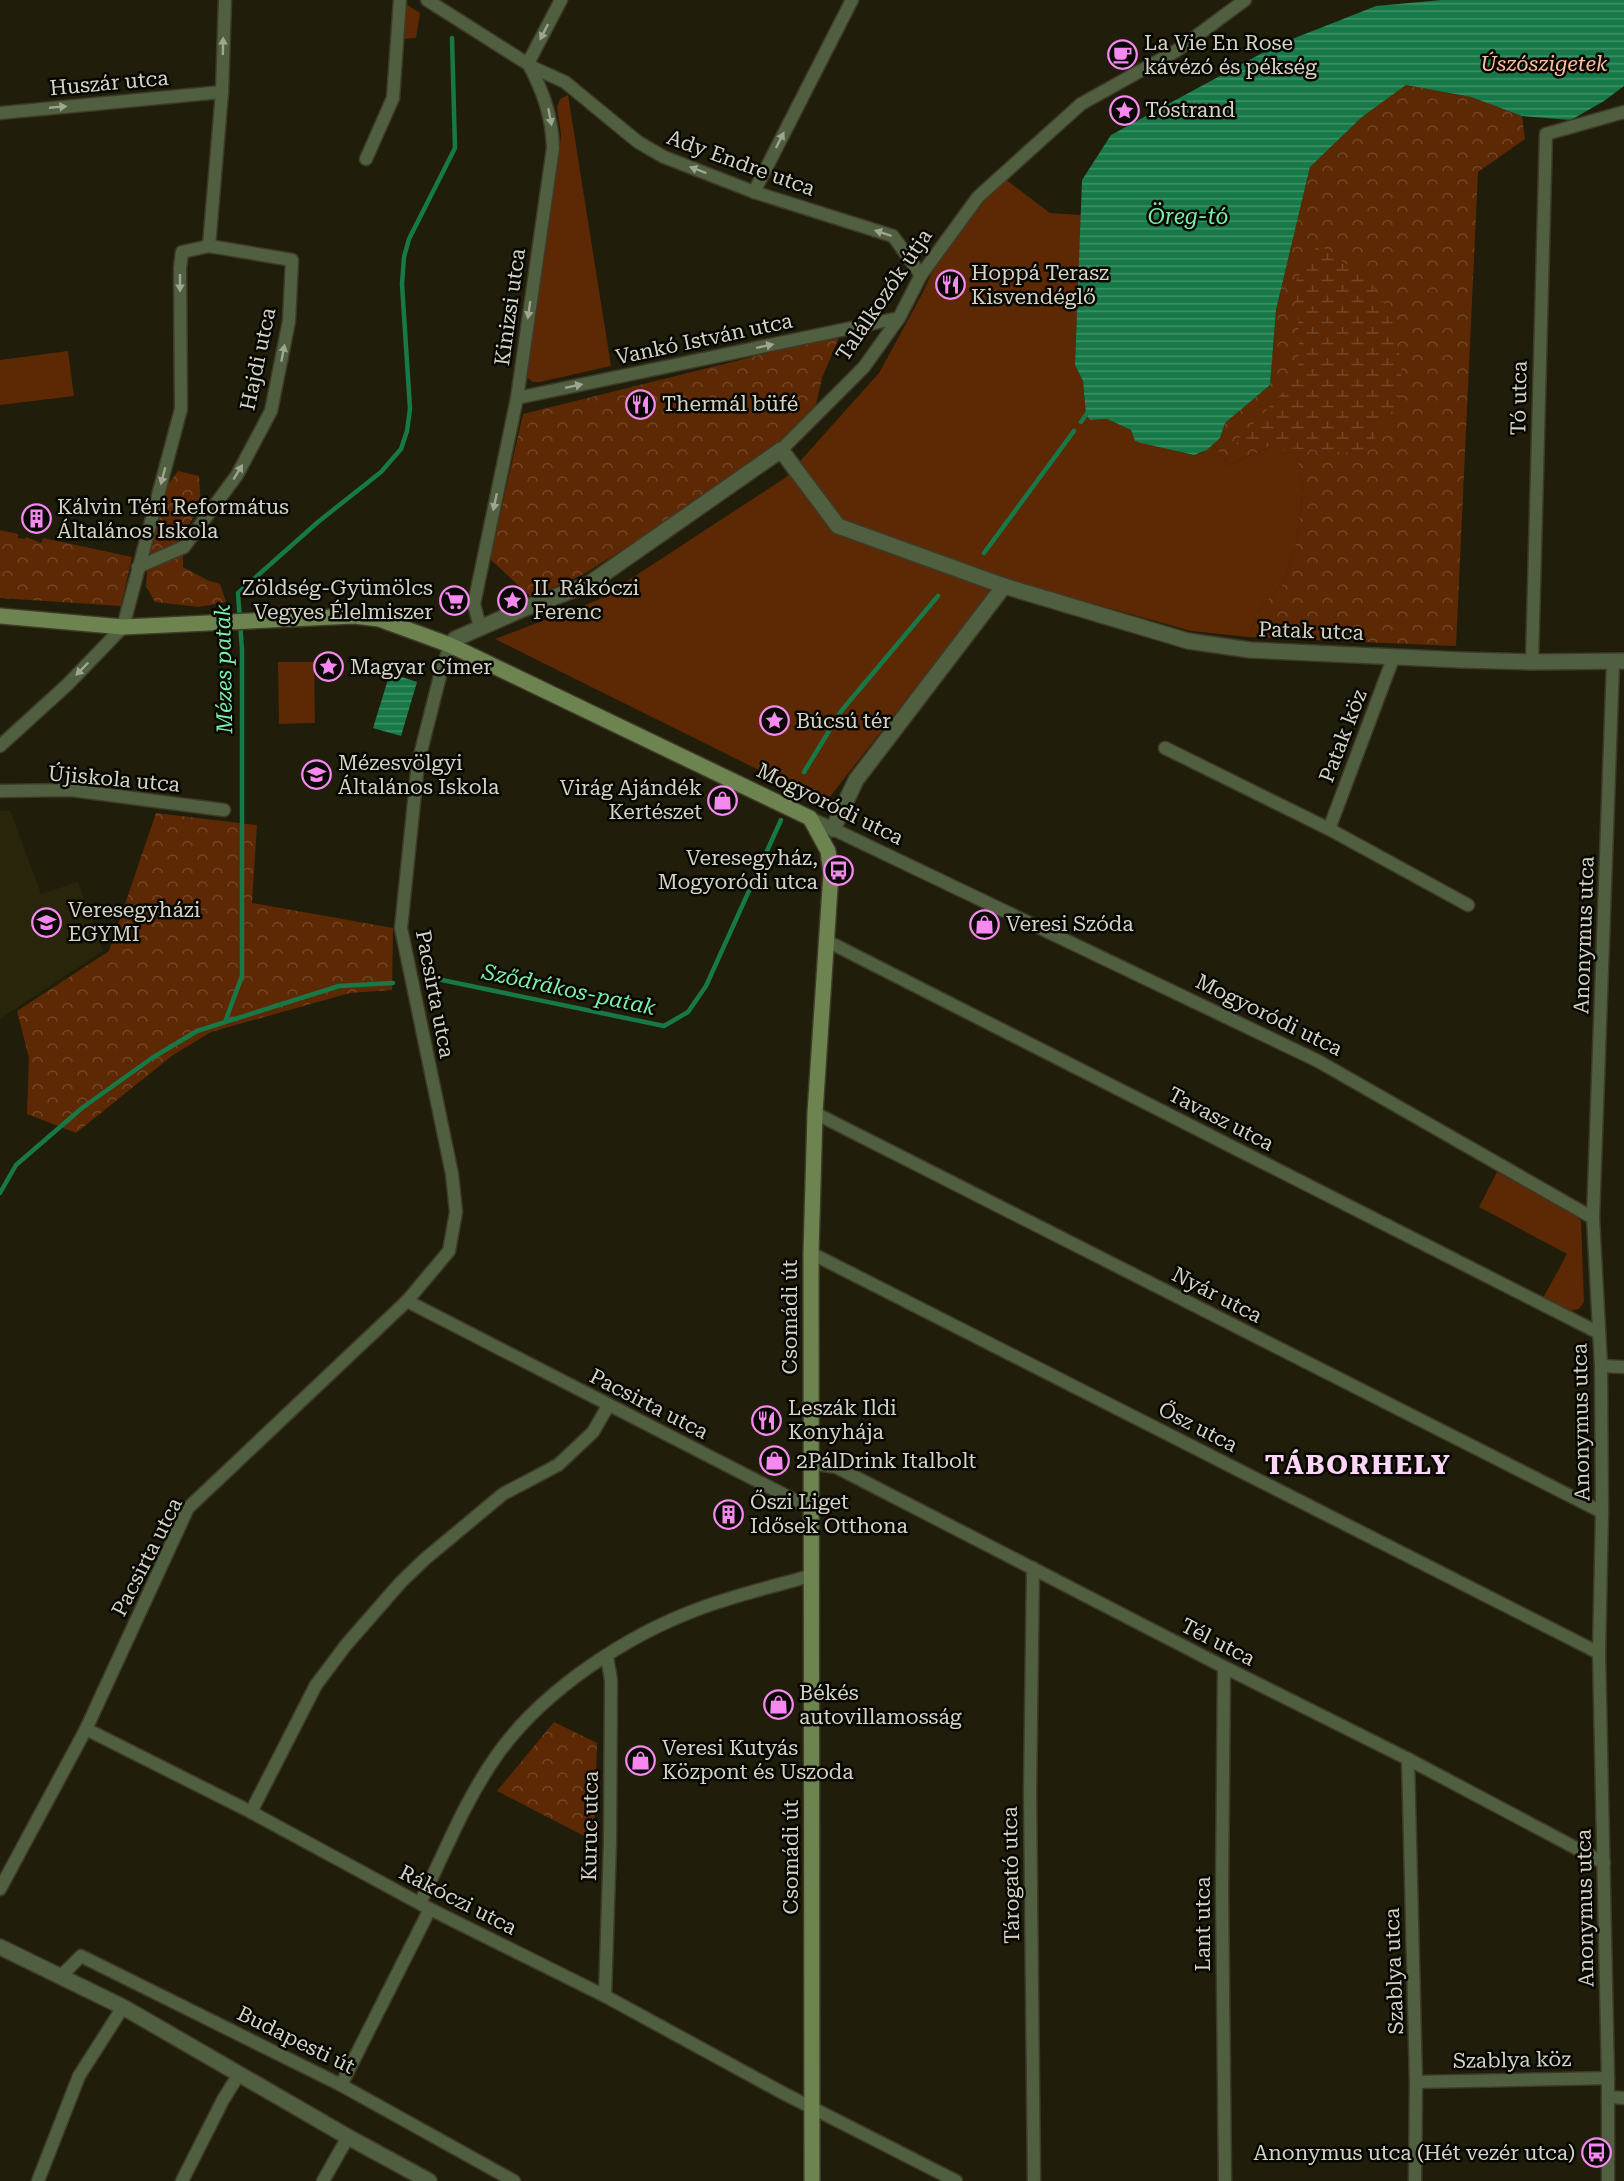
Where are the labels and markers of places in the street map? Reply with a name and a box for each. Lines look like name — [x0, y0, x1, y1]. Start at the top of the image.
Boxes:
place label: La Vie En Rose kávézó és pékség — [1144, 31, 1317, 79]
cafe icon: La Vie En Rose kávézó és pékség — [1107, 39, 1139, 71]
place icon: Tóstrand — [1108, 94, 1140, 126]
place label: Tóstrand — [1145, 98, 1236, 122]
place label: Hoppá Terasz Kisvendéglő — [971, 261, 1109, 309]
restaurant icon: Hoppá Terasz Kisvendéglő — [934, 269, 966, 301]
restaurant icon: Thermál büfé — [625, 388, 657, 420]
place label: Thermál büfé — [662, 392, 798, 416]
place label: Kálvin Téri Református Általános Iskola — [57, 495, 289, 543]
building icon: Kálvin Téri Református Általános Iskola — [20, 503, 52, 535]
place label: Zöldség-Gyümölcs Vegyes Élelmiszer — [242, 576, 433, 624]
place label: II. Rákóczi Ferenc — [533, 576, 639, 624]
supermarket icon: Zöldség-Gyümölcs Vegyes Élelmiszer — [438, 584, 470, 616]
place icon: II. Rákóczi Ferenc — [496, 584, 528, 616]
place icon: Magyar Címer — [313, 651, 345, 683]
place label: Magyar Címer — [350, 655, 492, 679]
place icon: Búcsú tér — [759, 705, 791, 737]
place label: Búcsú tér — [796, 709, 891, 733]
place label: Mézesvölgyi Általános Iskola — [338, 751, 500, 799]
school or university icon: Mézesvölgyi Általános Iskola — [301, 759, 333, 791]
place label: Virág Ajándék Kertészet — [560, 776, 702, 824]
shop icon: Virág Ajándék Kertészet — [707, 784, 739, 816]
place label: Veresegyház, Mogyoródi utca — [658, 846, 819, 894]
bus stop icon: Veresegyház, Mogyoródi utca — [823, 854, 855, 886]
place label: Veresegyházi EGYMI — [68, 898, 201, 946]
school or university icon: Veresegyházi EGYMI — [31, 906, 63, 938]
shop icon: Veresi Szóda — [969, 908, 1001, 940]
place label: Veresi Szóda — [1006, 912, 1134, 936]
place label: Leszák Ildi Konyhája — [788, 1396, 897, 1444]
restaurant icon: Leszák Ildi Konyhája — [751, 1404, 783, 1436]
shop icon: 2PálDrink Italbolt — [759, 1445, 791, 1477]
place label: 2PálDrink Italbolt — [796, 1449, 976, 1473]
place label: Őszi Liget Idősek Otthona — [750, 1489, 908, 1538]
building icon: Őszi Liget Idősek Otthona — [713, 1498, 745, 1530]
place label: Békés autovillamosság — [799, 1681, 962, 1729]
shop icon: Békés autovillamosság — [762, 1689, 794, 1721]
place label: Veresi Kutyás Központ és Uszoda — [662, 1736, 854, 1784]
shop icon: Veresi Kutyás Központ és Uszoda — [625, 1744, 657, 1776]
bus stop icon: Anonymus utca (Hét vezér utca) — [1580, 2137, 1612, 2169]
place label: Anonymus utca (Hét vezér utca) — [1254, 2141, 1575, 2165]

